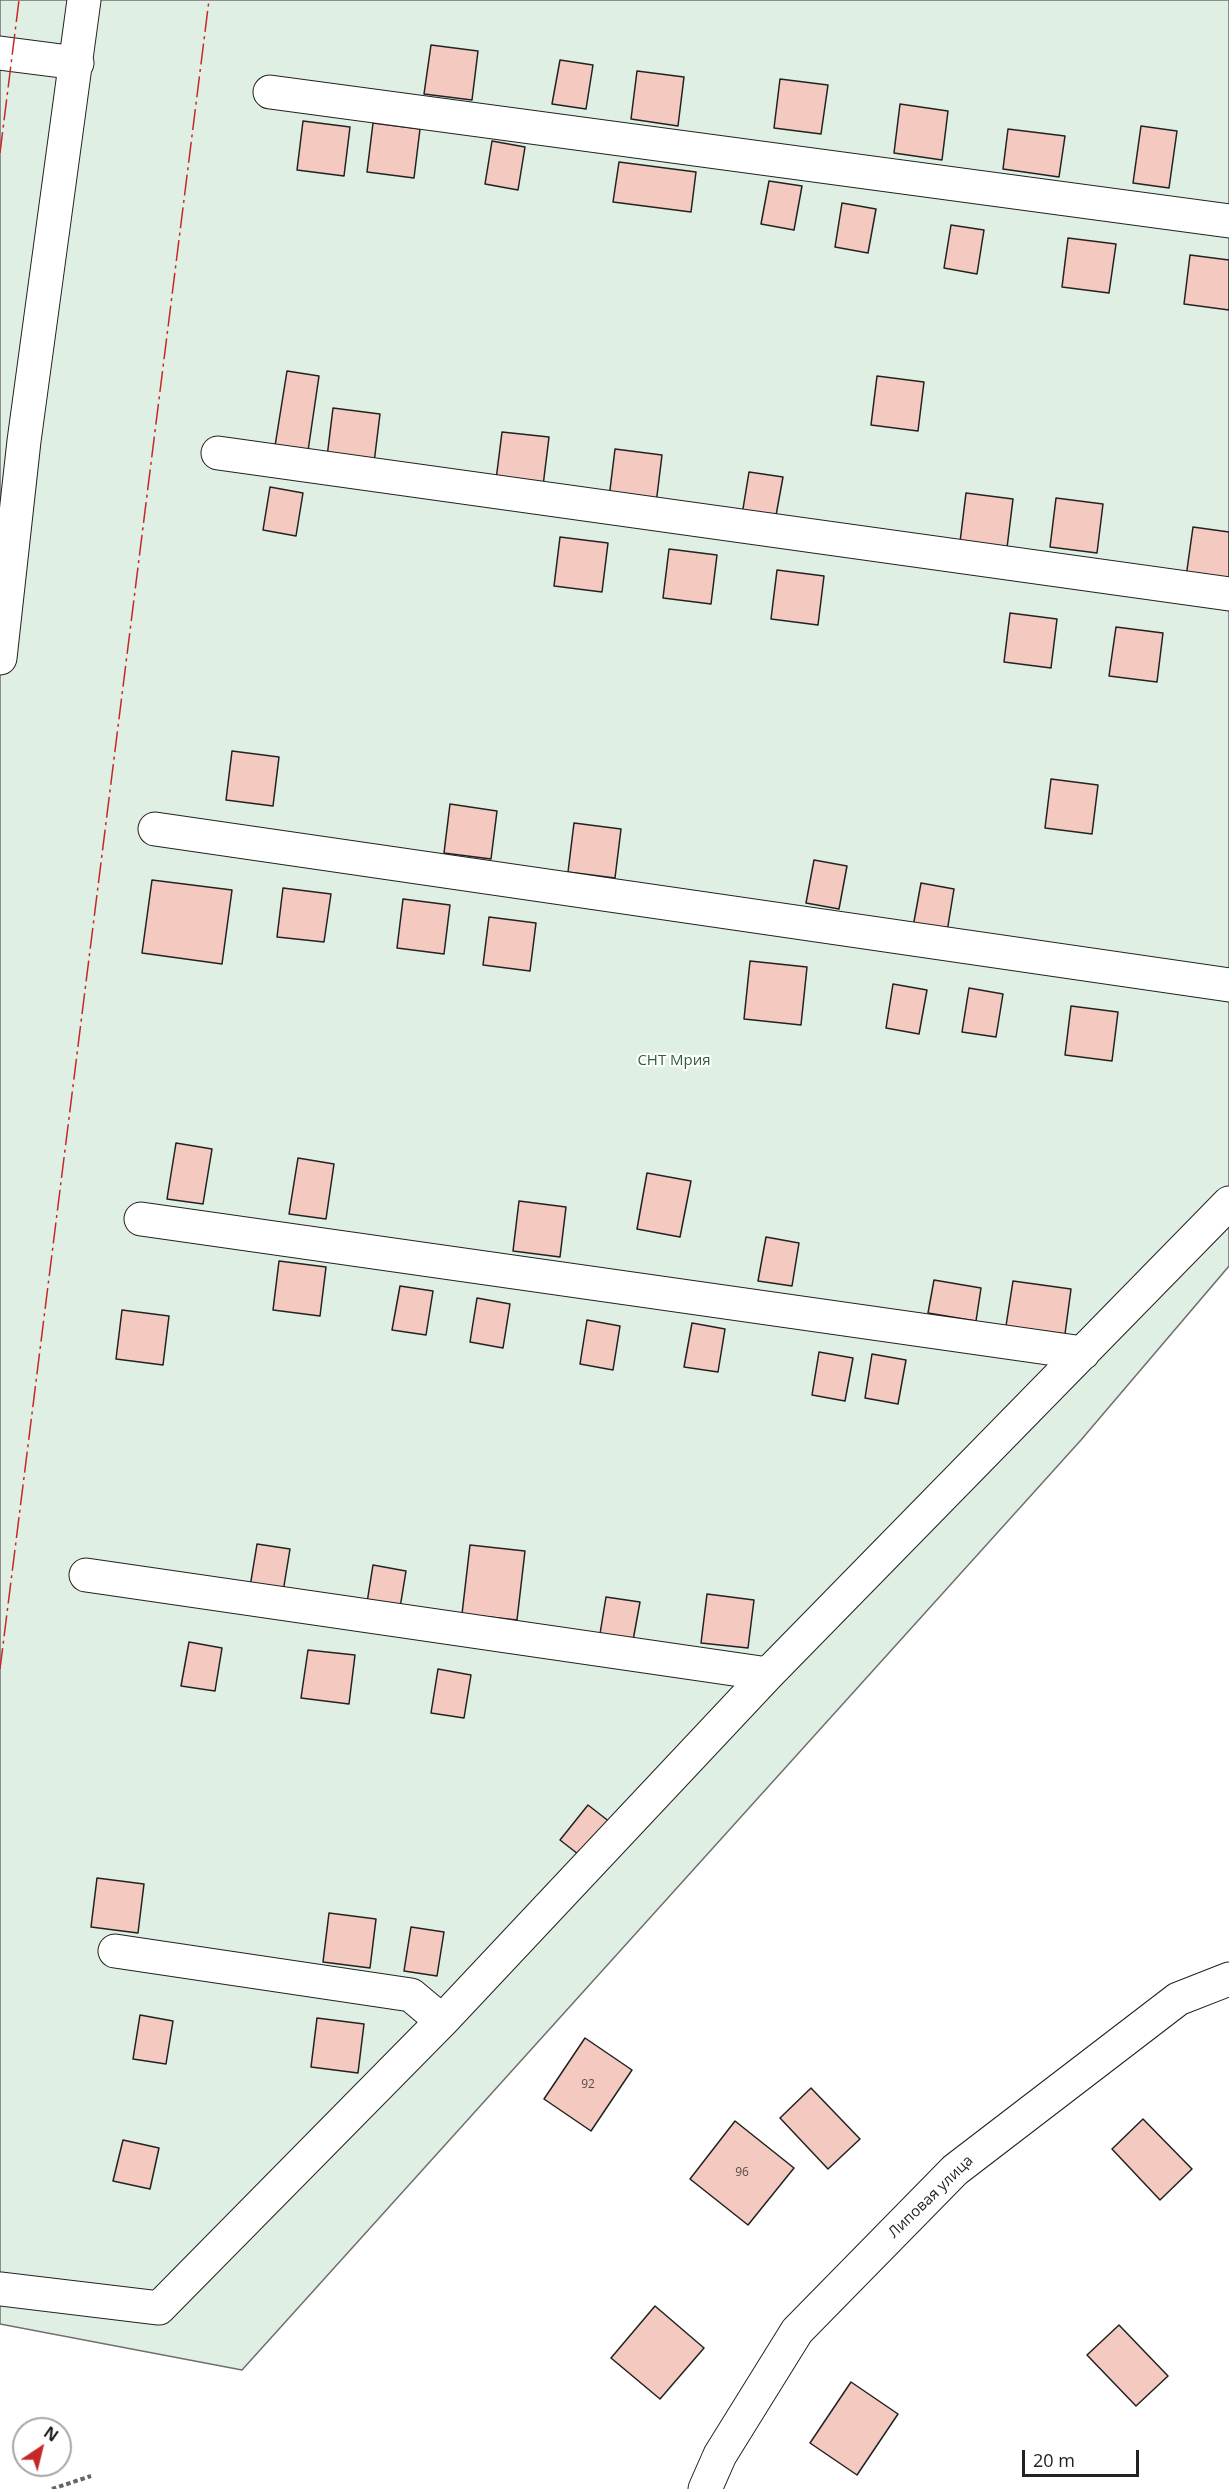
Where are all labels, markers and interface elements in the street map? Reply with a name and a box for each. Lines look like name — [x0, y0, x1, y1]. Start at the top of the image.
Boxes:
park label: СНТ Мрия — [637, 1052, 711, 1070]
house number: 92 — [581, 2078, 595, 2092]
street label: Липовая улица — [885, 2152, 977, 2242]
house number: 96 — [735, 2166, 749, 2180]
north arrow — [12, 2417, 72, 2477]
text: N — [40, 2421, 63, 2447]
scale bar — [1025, 2438, 1142, 2476]
text: 20 m — [1033, 2448, 1075, 2472]

